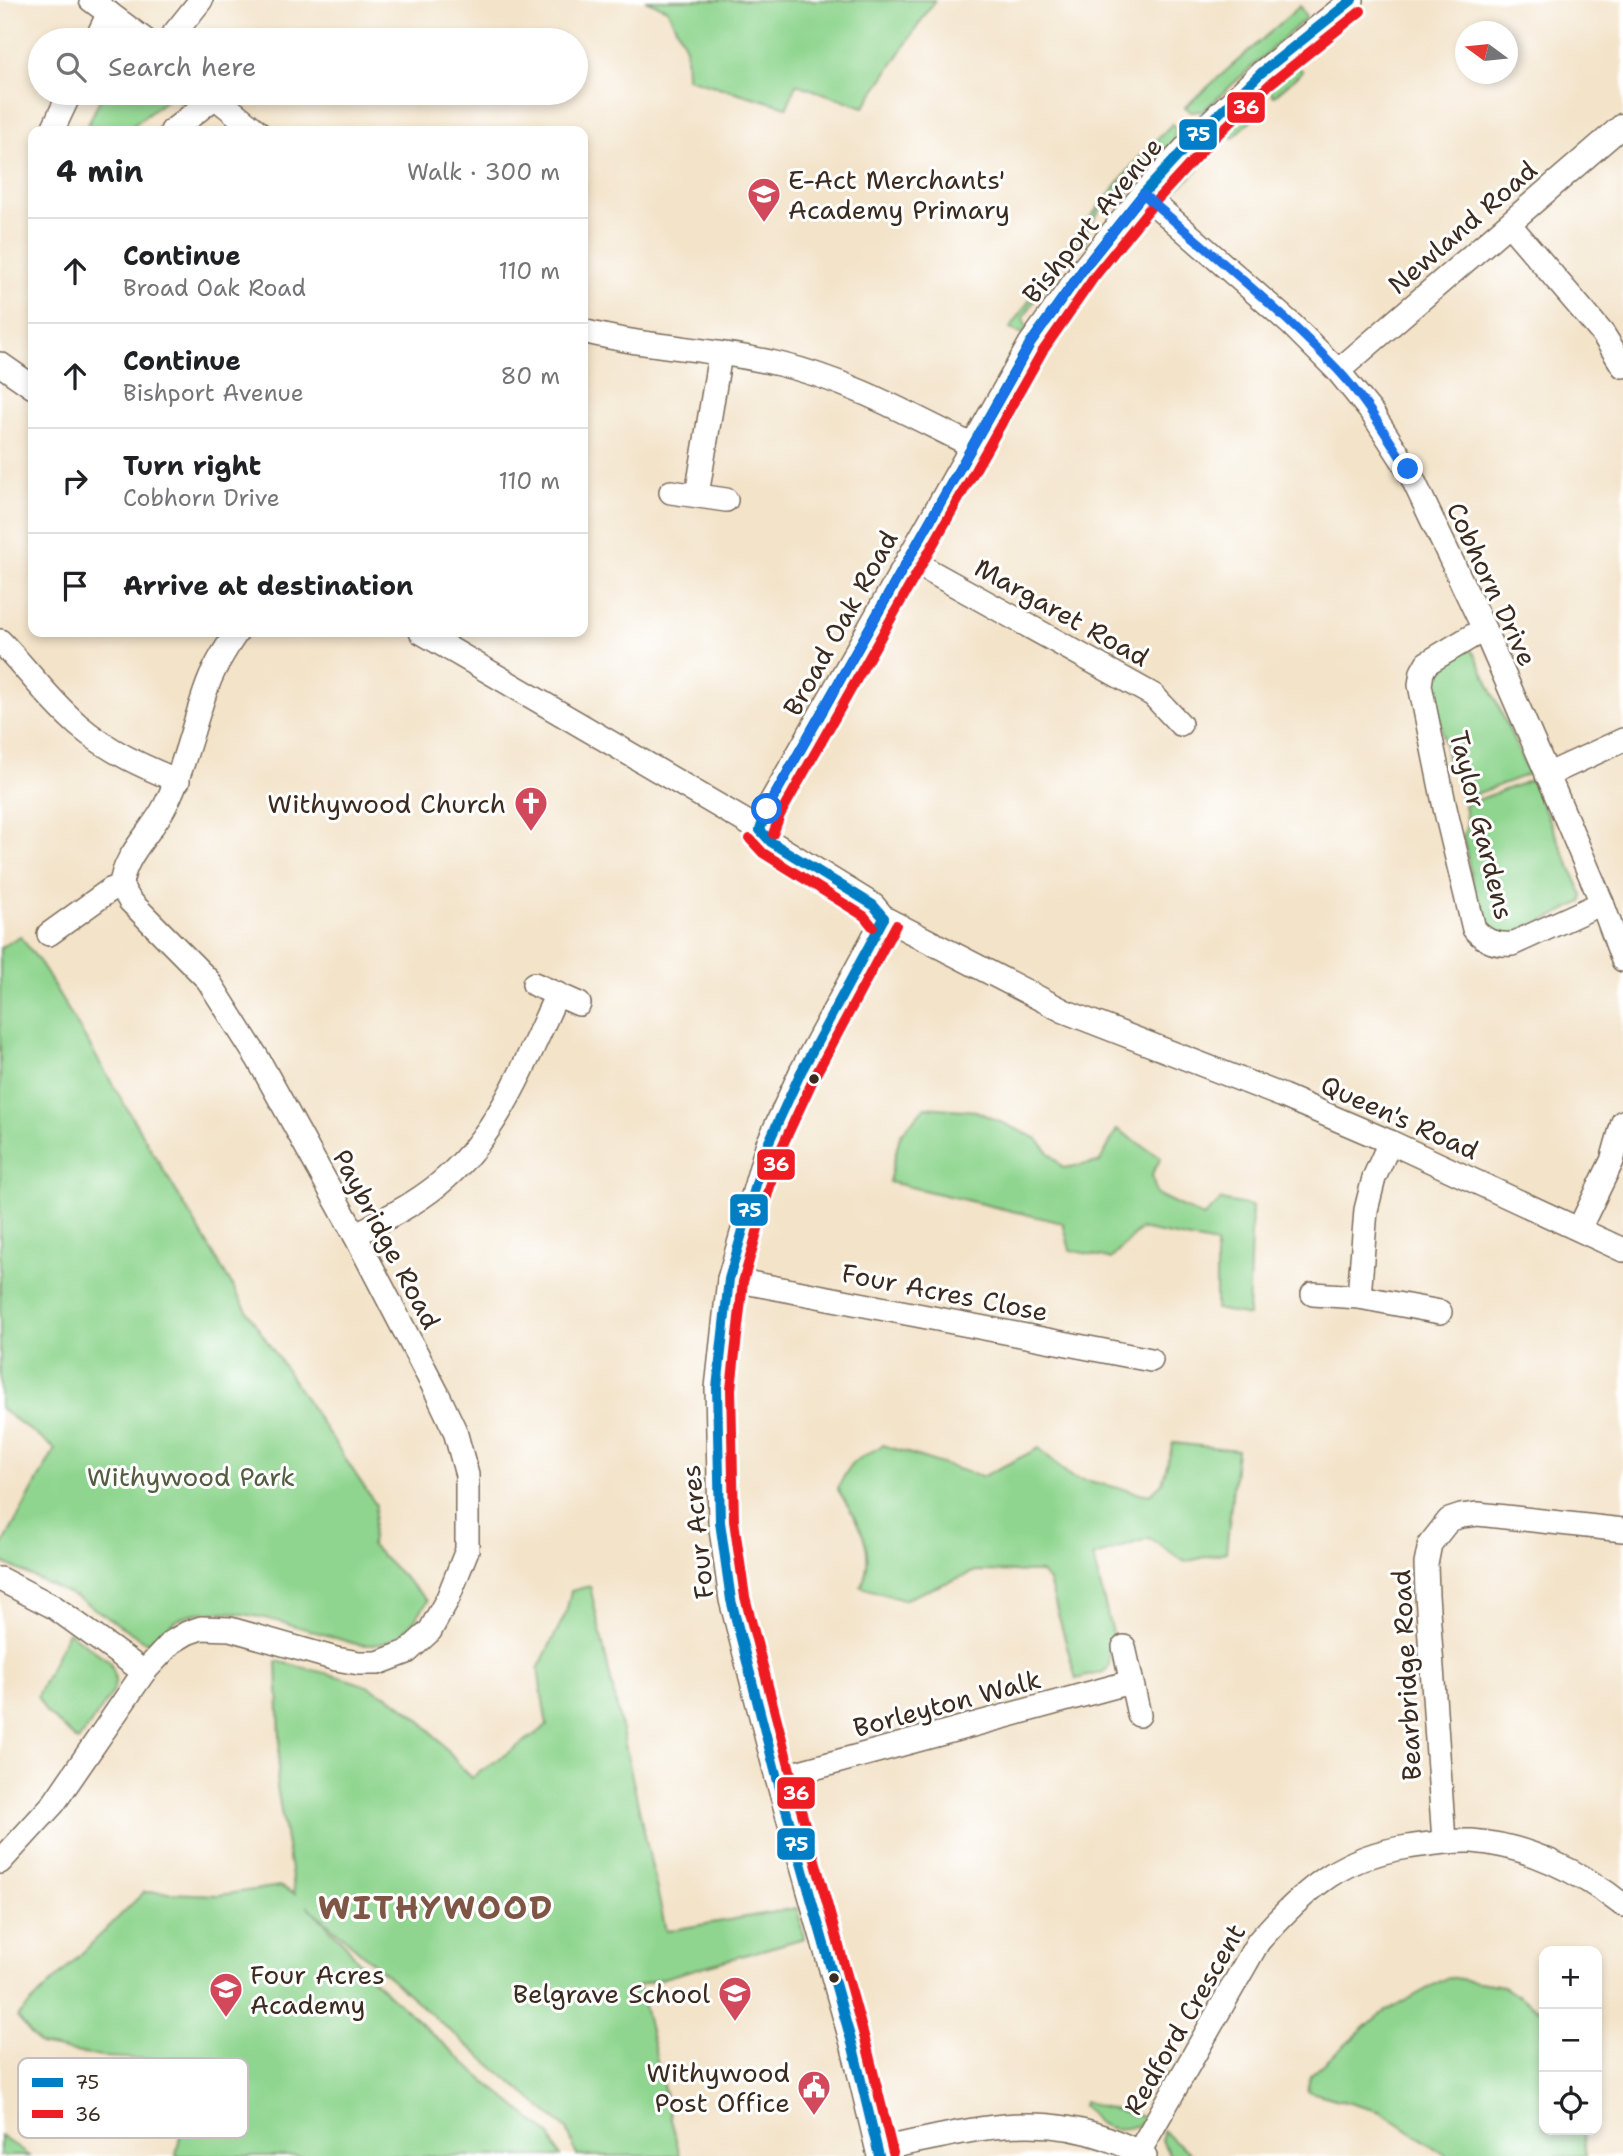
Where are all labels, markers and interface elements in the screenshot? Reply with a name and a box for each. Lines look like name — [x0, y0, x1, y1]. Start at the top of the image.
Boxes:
north arrow — [1455, 21, 1518, 84]
search box — [28, 28, 588, 105]
icon: search — [52, 48, 90, 86]
text: Search here — [108, 49, 257, 84]
line badge: 36 — [1226, 91, 1266, 124]
text: 36 — [1233, 95, 1259, 120]
line badge: 75 — [1178, 118, 1218, 151]
text: 75 — [1186, 122, 1210, 147]
street label: Bishport Avenue — [1014, 130, 1170, 310]
text: 4 min — [56, 151, 143, 192]
street label: Newland Road — [1380, 152, 1544, 302]
text: Walk · 300 m — [407, 157, 560, 187]
place label: E-Act Merchants' Academy Primary — [788, 162, 1010, 227]
school or university icon: E-Act Merchants' Academy Primary — [745, 175, 783, 224]
text: Continue — [123, 238, 241, 273]
icon: ahead — [56, 252, 94, 290]
text: 110 m — [498, 256, 560, 286]
text: Broad Oak Road — [123, 273, 306, 303]
text: Continue — [123, 343, 241, 378]
icon: ahead — [56, 357, 94, 395]
text: 80 m — [501, 361, 560, 391]
text: Bishport Avenue — [123, 378, 304, 408]
text: Turn right — [123, 448, 261, 483]
route end — [1392, 453, 1423, 484]
icon: right — [56, 462, 94, 500]
text: 110 m — [498, 466, 560, 496]
text: Cobhorn Drive — [123, 483, 280, 513]
street label: Cobhorn Drive — [1439, 496, 1545, 672]
street label: Broad Oak Road — [775, 524, 905, 722]
street label: Margaret Road — [969, 550, 1155, 674]
icon: arrive — [56, 567, 94, 605]
text: Arrive at destination — [123, 568, 413, 603]
street label: Taylor Gardens — [1442, 727, 1522, 923]
church icon: Withywood Church — [512, 784, 550, 833]
place label: Withywood Church — [267, 786, 506, 821]
route start — [751, 793, 782, 824]
street label: Queen's Road — [1316, 1067, 1484, 1167]
unlabelled marker — [807, 1072, 821, 1086]
street label: Paybridge Road — [325, 1143, 449, 1335]
line badge: 36 — [756, 1148, 796, 1181]
text: 36 — [763, 1152, 789, 1177]
line badge: 75 — [729, 1193, 769, 1227]
text: 75 — [737, 1198, 761, 1223]
street label: Four Acres Close — [839, 1255, 1051, 1329]
park label: Withywood Park — [87, 1459, 295, 1494]
street label: Four Acres — [673, 1463, 721, 1601]
street label: Bearbridge Road — [1383, 1569, 1429, 1781]
street label: Borleyton Walk — [849, 1661, 1045, 1745]
line badge: 36 — [776, 1776, 816, 1810]
text: 36 — [783, 1781, 809, 1806]
line badge: 75 — [776, 1827, 816, 1861]
text: 75 — [784, 1832, 808, 1857]
district label: WITHYWOOD — [318, 1885, 554, 1930]
street label: Redford Crescent — [1115, 1917, 1253, 2121]
map controls — [1539, 1946, 1602, 2135]
button: + — [1539, 1946, 1602, 2009]
place label: Four Acres Academy — [250, 1957, 385, 2022]
school or university icon: Four Acres Academy — [207, 1970, 245, 2019]
unlabelled marker — [827, 1971, 841, 1985]
school or university icon: Belgrave School — [716, 1974, 754, 2023]
place label: Belgrave School — [513, 1976, 710, 2011]
button: − — [1539, 2009, 1602, 2072]
place label: Withywood Post Office — [646, 2055, 790, 2120]
legend — [18, 2058, 248, 2138]
public building icon: Withywood Post Office — [795, 2068, 833, 2117]
text: 75 — [75, 2070, 99, 2095]
button: locate — [1539, 2072, 1602, 2135]
text: 36 — [75, 2102, 101, 2127]

